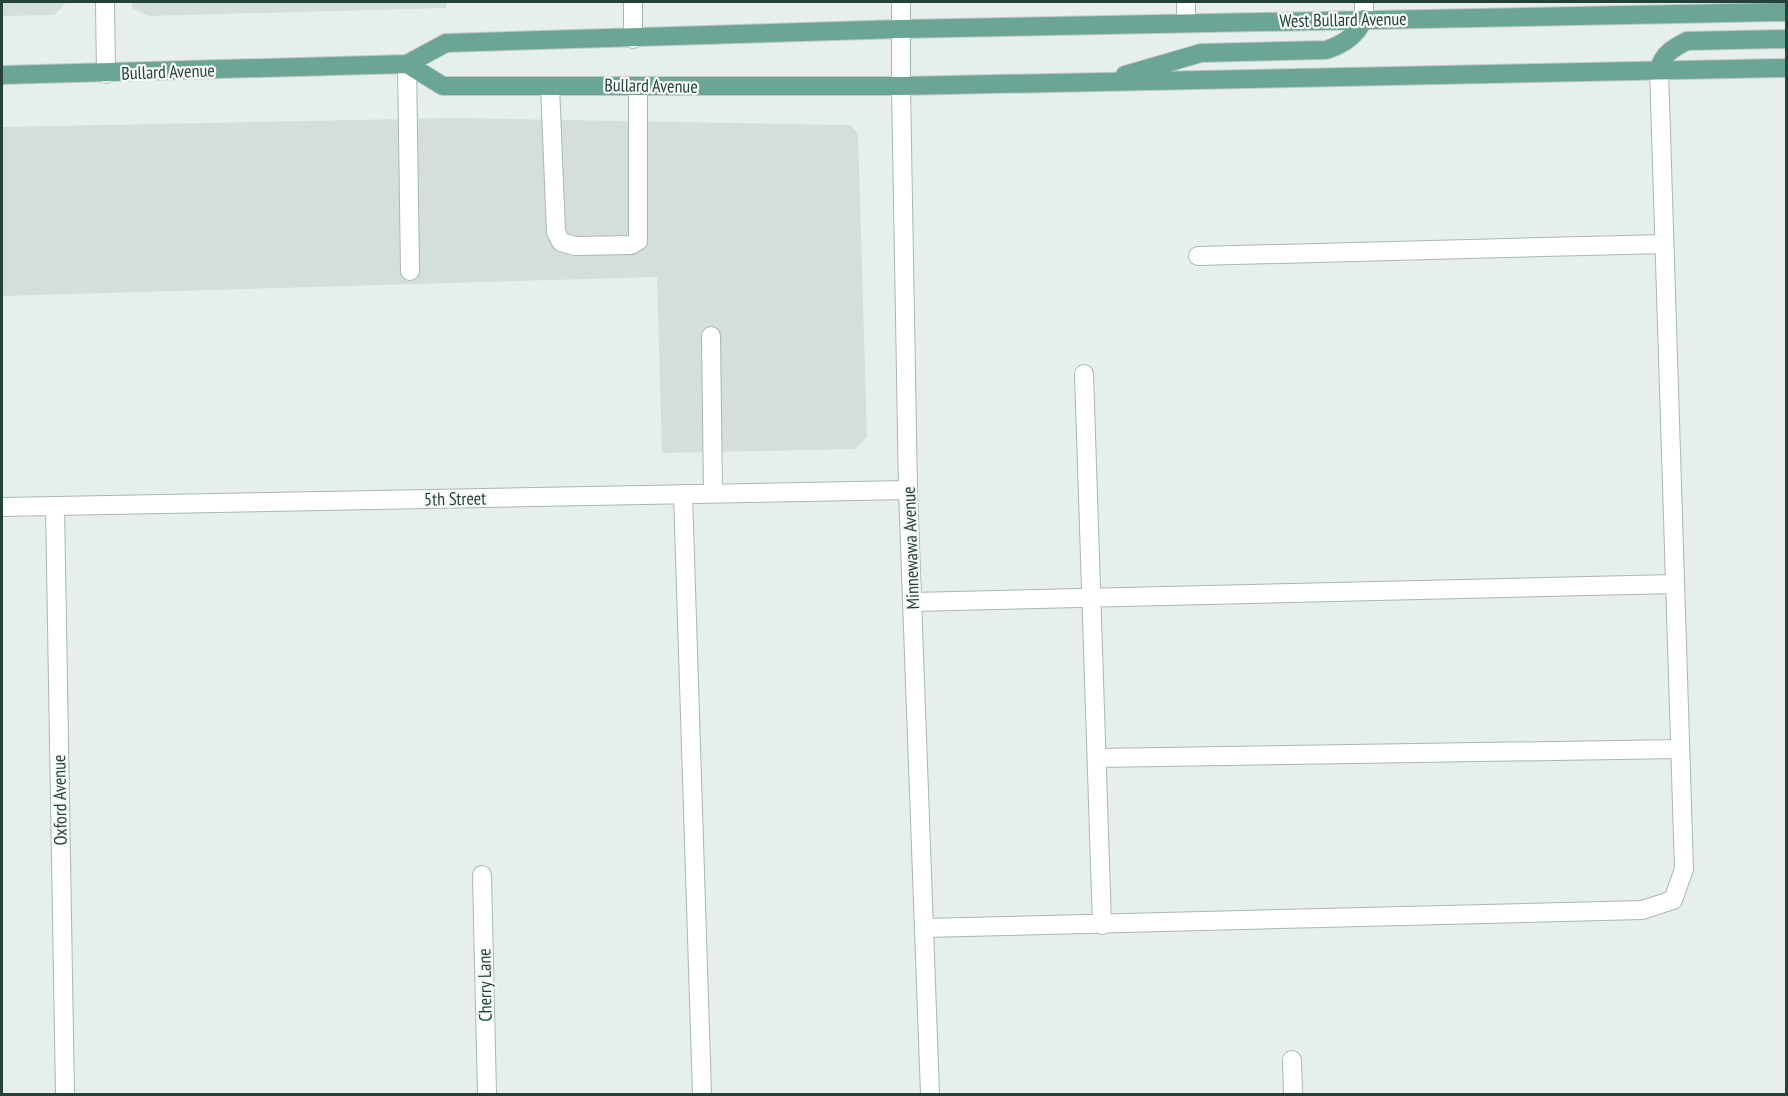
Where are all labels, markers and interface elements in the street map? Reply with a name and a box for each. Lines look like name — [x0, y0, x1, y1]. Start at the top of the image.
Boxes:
street label: West Bullard Avenue — [1279, 7, 1407, 32]
street label: Bullard Avenue — [121, 58, 215, 85]
street label: Bullard Avenue — [604, 73, 698, 98]
street label: 5th Street — [424, 486, 486, 511]
street label: Minnewawa Avenue — [897, 486, 924, 610]
street label: Oxford Avenue — [47, 754, 72, 846]
street label: Cherry Lane — [472, 948, 497, 1022]

